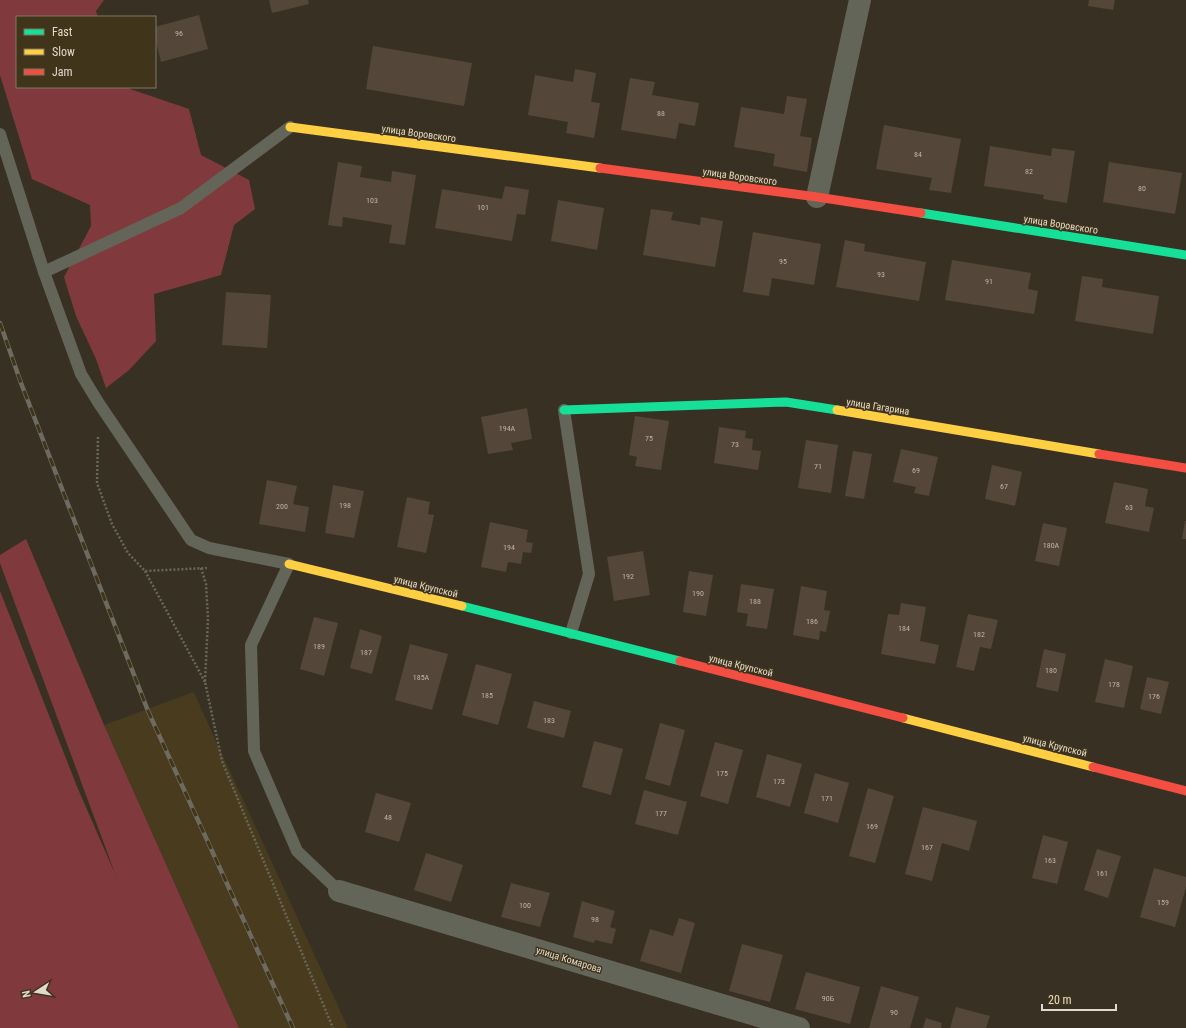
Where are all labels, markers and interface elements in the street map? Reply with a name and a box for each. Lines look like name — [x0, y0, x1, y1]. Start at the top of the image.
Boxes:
legend — [16, 16, 156, 88]
text: Fast — [52, 25, 73, 39]
house number: 96 — [175, 29, 183, 38]
text: Slow — [52, 45, 75, 59]
text: Jam — [52, 65, 73, 79]
house number: 88 — [657, 109, 665, 118]
street label: улица Воровского — [381, 123, 457, 144]
house number: 84 — [914, 150, 922, 159]
street label: улица Воровского — [702, 166, 778, 187]
house number: 82 — [1025, 167, 1033, 176]
house number: 80 — [1138, 184, 1146, 193]
house number: 103 — [366, 196, 378, 205]
house number: 101 — [477, 203, 489, 212]
street label: улица Воровского — [1023, 213, 1099, 236]
house number: 95 — [779, 257, 787, 266]
house number: 93 — [877, 270, 885, 279]
house number: 91 — [985, 277, 993, 286]
street label: улица Гагарина — [846, 396, 910, 417]
house number: 194А — [499, 424, 516, 433]
house number: 75 — [645, 434, 653, 443]
house number: 73 — [731, 440, 739, 449]
house number: 71 — [814, 462, 822, 471]
house number: 69 — [912, 466, 920, 475]
house number: 67 — [1000, 482, 1008, 491]
house number: 198 — [339, 501, 351, 510]
house number: 200 — [276, 502, 288, 511]
house number: 63 — [1125, 503, 1133, 512]
house number: 180А — [1043, 541, 1060, 550]
house number: 194 — [503, 543, 515, 552]
house number: 192 — [622, 572, 634, 581]
street label: улица Крупской — [393, 573, 459, 600]
house number: 190 — [692, 589, 704, 598]
house number: 188 — [749, 597, 761, 606]
house number: 186 — [806, 617, 818, 626]
house number: 184 — [898, 624, 910, 633]
house number: 182 — [973, 630, 985, 639]
house number: 189 — [313, 642, 325, 651]
house number: 187 — [360, 648, 372, 657]
street label: улица Крупской — [708, 652, 774, 679]
house number: 180 — [1045, 666, 1057, 675]
house number: 185А — [413, 673, 430, 682]
house number: 178 — [1108, 680, 1120, 689]
house number: 185 — [481, 691, 493, 700]
house number: 176 — [1148, 692, 1160, 701]
house number: 183 — [543, 716, 555, 725]
street label: улица Крупской — [1022, 732, 1088, 759]
house number: 175 — [716, 769, 728, 778]
house number: 173 — [773, 777, 785, 786]
house number: 171 — [821, 794, 833, 803]
house number: 177 — [655, 809, 667, 818]
house number: 48 — [384, 813, 392, 822]
house number: 169 — [866, 822, 878, 831]
house number: 167 — [921, 843, 933, 852]
house number: 163 — [1044, 856, 1056, 865]
house number: 161 — [1096, 869, 1108, 878]
house number: 159 — [1157, 898, 1169, 907]
house number: 100 — [519, 901, 531, 910]
house number: 98 — [591, 915, 599, 924]
street label: улица Комарова — [535, 944, 603, 975]
north arrow — [16, 972, 56, 1012]
scale bar — [1042, 986, 1116, 1012]
text: N — [20, 989, 34, 999]
text: 20 m — [1048, 993, 1072, 1007]
house number: 90Б — [822, 994, 835, 1003]
house number: 90 — [890, 1008, 898, 1017]

